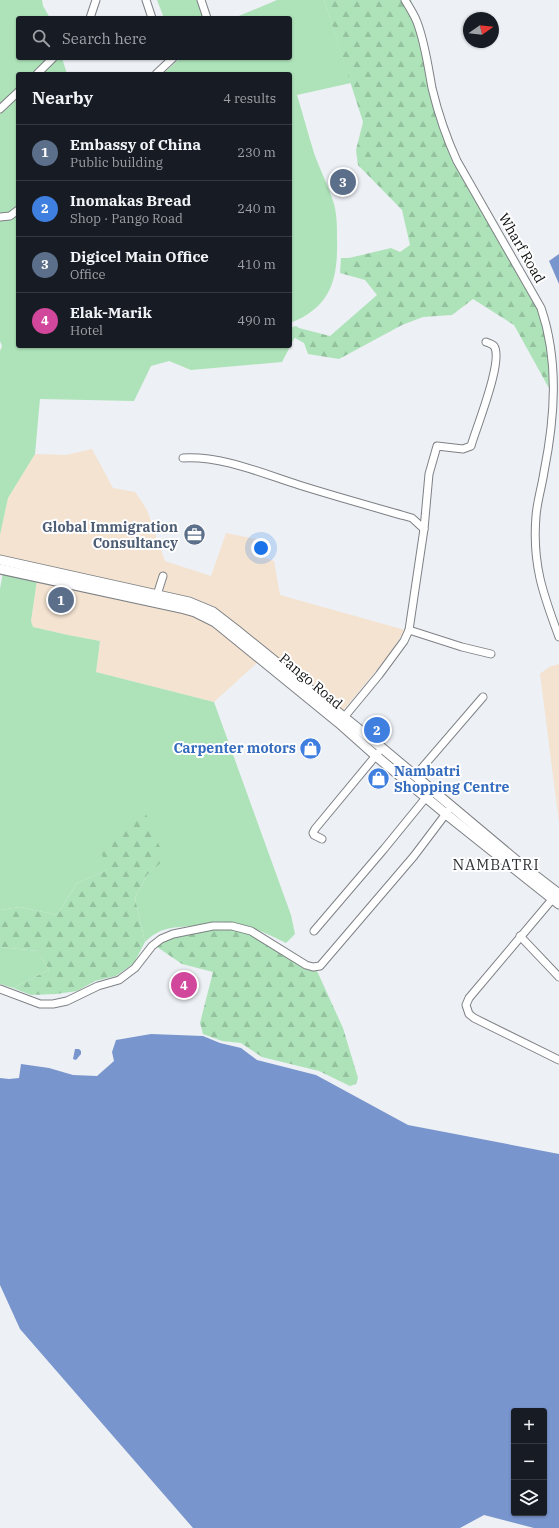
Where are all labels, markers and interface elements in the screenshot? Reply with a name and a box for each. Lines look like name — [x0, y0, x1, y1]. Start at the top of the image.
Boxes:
north arrow — [463, 12, 499, 48]
search box — [16, 16, 292, 60]
icon: search — [30, 27, 52, 49]
text: Search here — [62, 29, 147, 48]
text: Nearby — [32, 87, 93, 109]
text: 4 results — [223, 90, 276, 107]
text: Embassy of China — [70, 135, 201, 154]
text: 1 — [41, 144, 49, 161]
text: 230 m — [237, 144, 276, 161]
text: Public building — [70, 154, 163, 171]
pin: 3 — [330, 167, 356, 197]
text: Inomakas Bread — [70, 191, 191, 210]
text: 2 — [41, 200, 49, 217]
text: 240 m — [237, 200, 276, 217]
text: Shop · Pango Road — [70, 210, 183, 227]
street label: Wharf Road — [495, 210, 549, 287]
text: Digicel Main Office — [70, 247, 209, 266]
text: 3 — [41, 256, 49, 273]
text: 410 m — [237, 256, 276, 273]
text: Office — [70, 266, 106, 283]
text: Elak-Marik — [70, 303, 152, 322]
text: 4 — [41, 312, 49, 329]
text: 490 m — [237, 312, 276, 329]
text: Hotel — [70, 322, 103, 339]
place label: Global Immigration Consultancy — [42, 518, 178, 552]
office icon: Global Immigration Consultancy — [181, 522, 207, 548]
your location — [251, 538, 271, 558]
pin: 1 — [48, 585, 74, 615]
street label: Pango Road — [276, 649, 347, 713]
pin: 2 — [364, 715, 390, 745]
shop icon: Carpenter motors — [298, 735, 324, 761]
place label: Carpenter motors — [173, 739, 296, 757]
place label: Nambatri Shopping Centre — [394, 762, 510, 796]
shop icon: Nambatri Shopping Centre — [365, 766, 391, 792]
district label: NAMBATRI — [452, 855, 540, 874]
pin: 4 — [171, 970, 197, 1000]
map controls — [511, 1408, 547, 1516]
button: + — [511, 1408, 547, 1444]
button: − — [511, 1444, 547, 1480]
button: layers — [511, 1480, 547, 1516]

